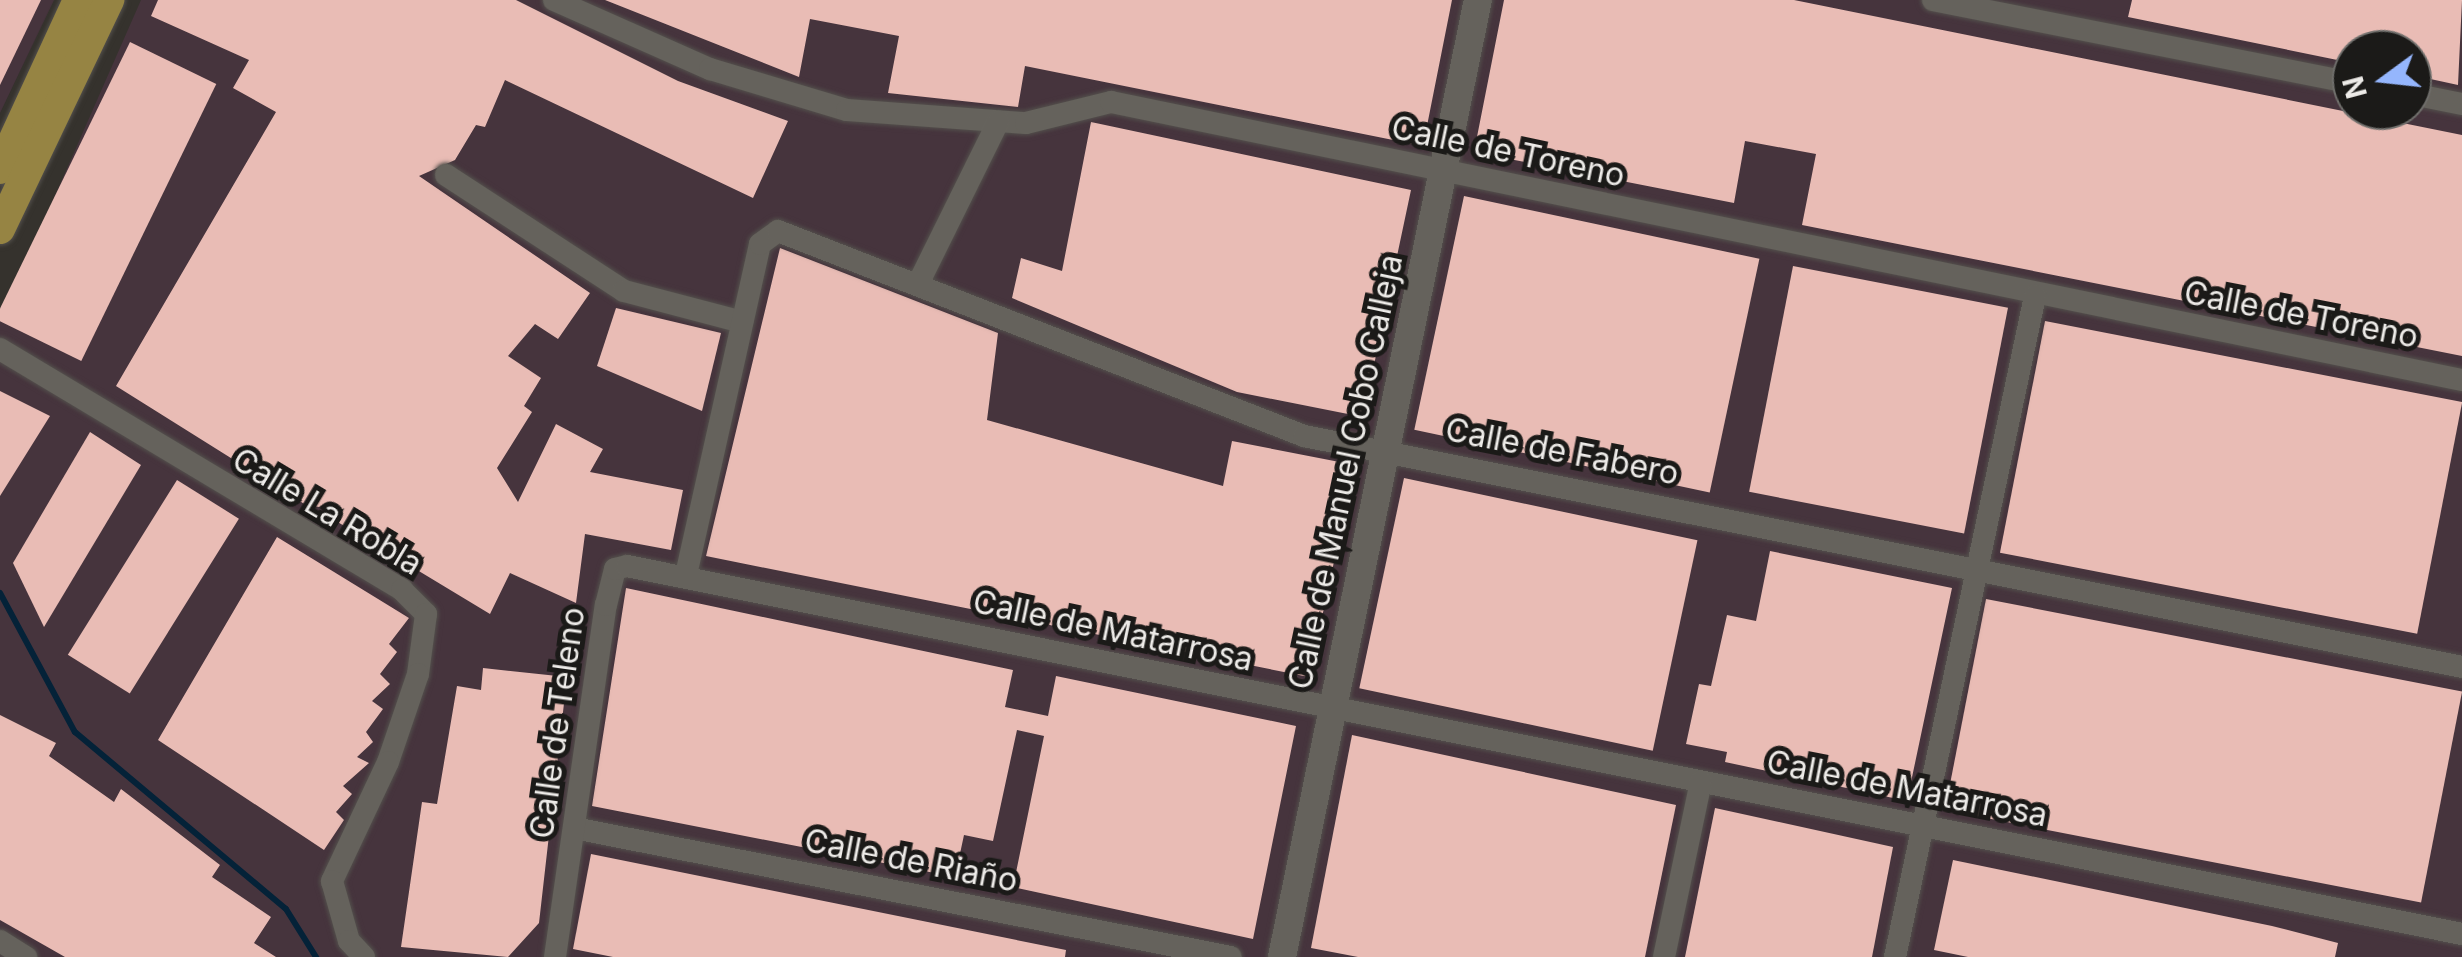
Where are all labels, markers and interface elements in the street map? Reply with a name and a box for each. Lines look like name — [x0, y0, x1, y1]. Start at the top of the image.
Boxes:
north arrow — [2332, 30, 2432, 130]
text: N — [2336, 73, 2374, 102]
street label: Calle de Toreno — [1388, 109, 1628, 195]
street label: Calle de Manuel Cobo Calleja — [1281, 251, 1411, 693]
street label: Calle de Toreno — [2181, 274, 2421, 356]
street label: Calle de Fabero — [1442, 411, 1682, 493]
street label: Calle La Robla — [225, 440, 429, 584]
street label: Calle de Matarrosa — [969, 583, 1257, 679]
street label: Calle de Teleno — [523, 605, 593, 841]
street label: Calle de Matarrosa — [1763, 743, 2051, 835]
street label: Calle de Riaño — [801, 822, 1021, 900]

